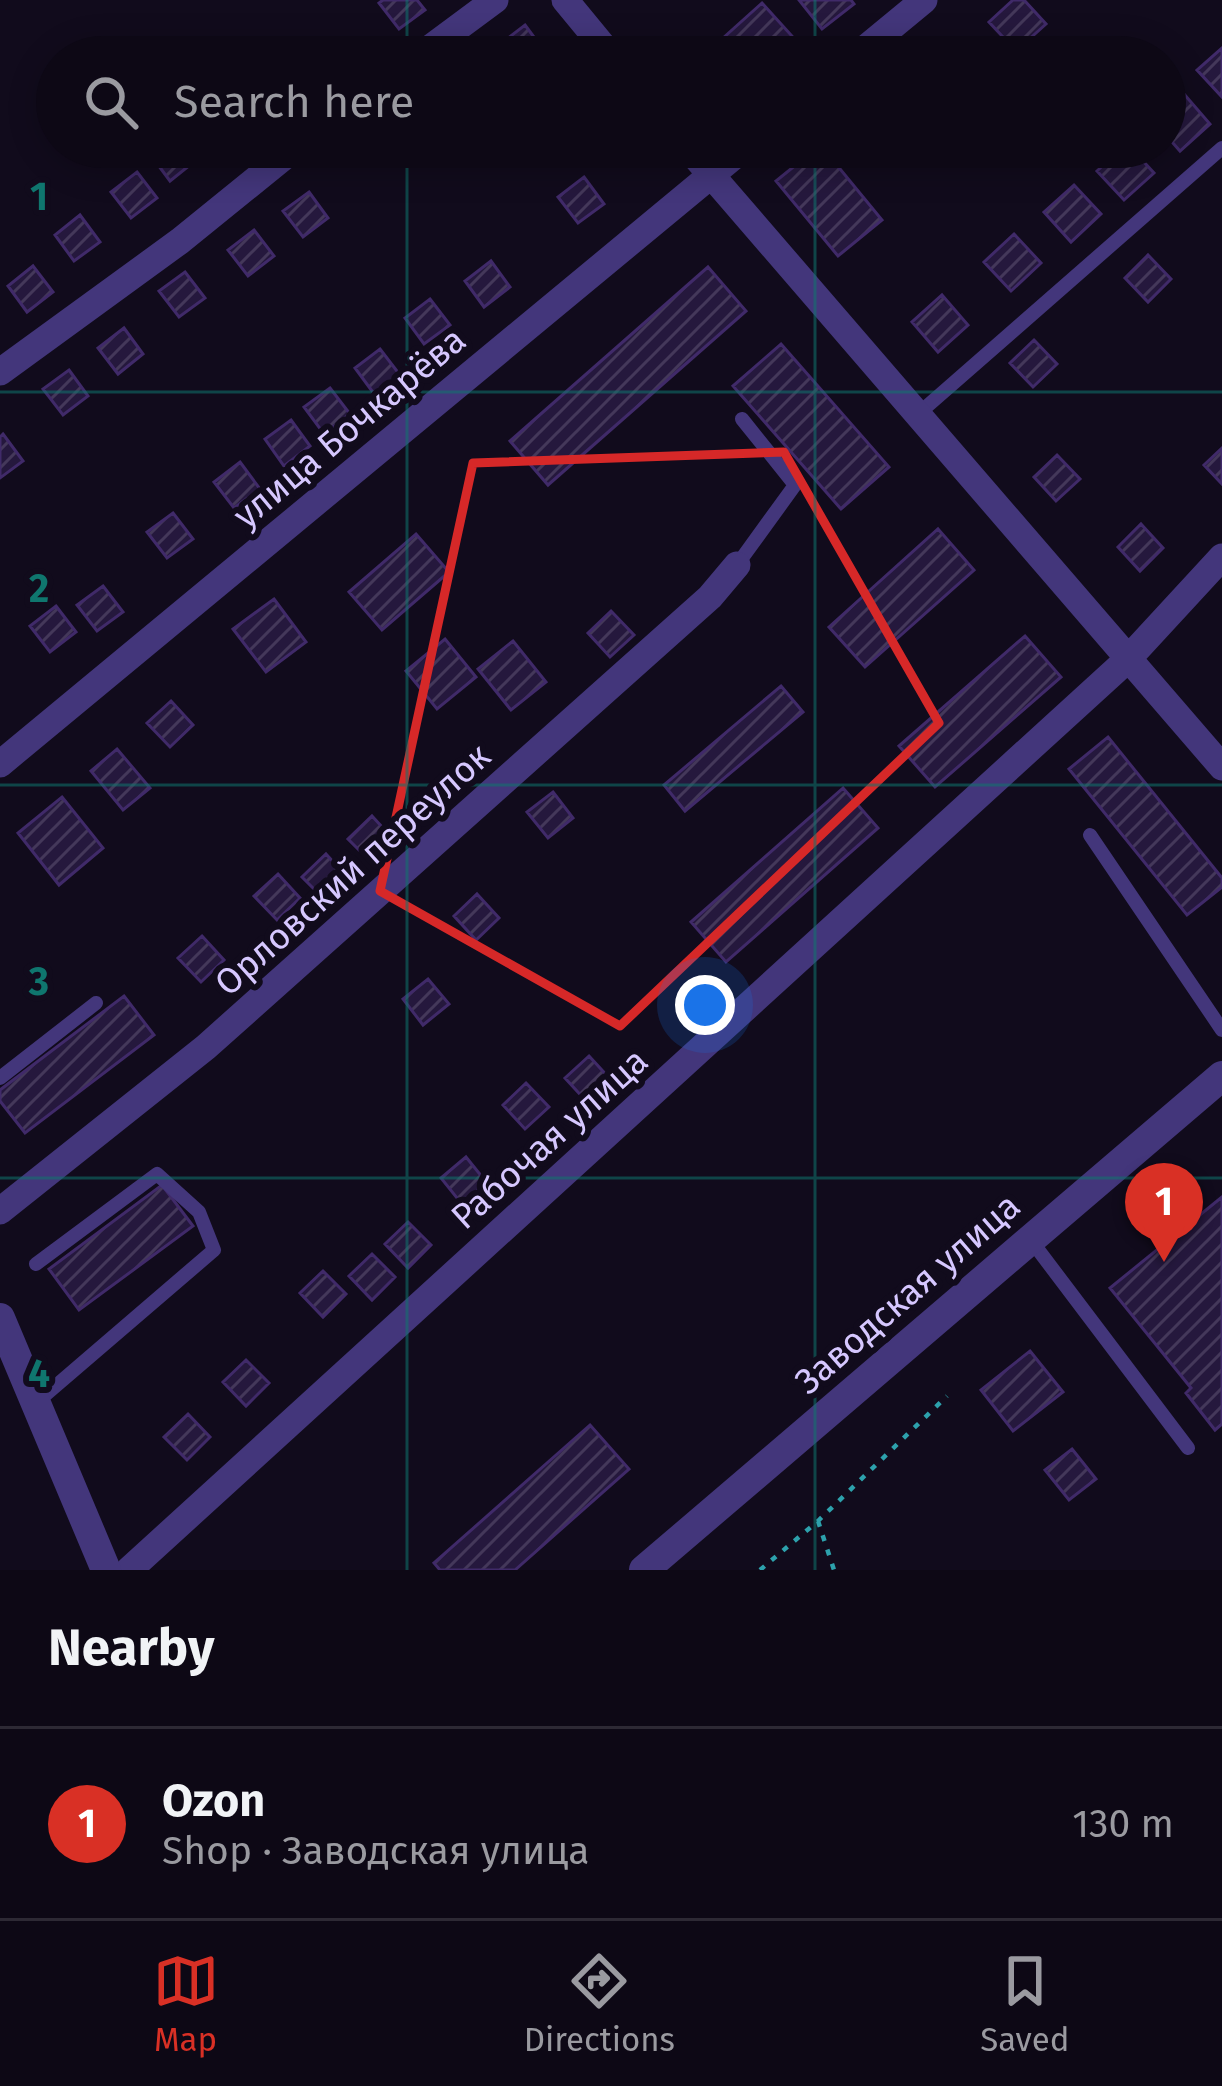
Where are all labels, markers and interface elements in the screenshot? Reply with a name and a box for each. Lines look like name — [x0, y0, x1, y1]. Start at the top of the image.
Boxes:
search box — [36, 36, 1186, 168]
icon: search — [78, 69, 144, 135]
text: Search here — [174, 75, 414, 129]
text: 1 — [30, 174, 48, 220]
street label: улица Бочкарёва — [224, 318, 475, 538]
text: 2 — [29, 566, 49, 612]
street label: Орловский переулок — [206, 734, 500, 1005]
text: 3 — [28, 959, 49, 1005]
your location — [675, 975, 735, 1035]
street label: Рабочая улица — [442, 1039, 657, 1239]
pin: 1 — [1125, 1163, 1203, 1262]
street label: Заводская улица — [786, 1184, 1029, 1403]
text: 4 — [28, 1351, 50, 1397]
text: Nearby — [48, 1617, 214, 1679]
text: Ozon — [162, 1774, 265, 1828]
text: 1 — [78, 1801, 96, 1847]
text: 130 m — [1072, 1801, 1174, 1847]
text: Shop · Заводская улица — [162, 1828, 590, 1874]
tab: Map — [153, 1948, 219, 2060]
tab: Directions — [524, 1948, 675, 2060]
tab: Saved — [980, 1948, 1069, 2060]

